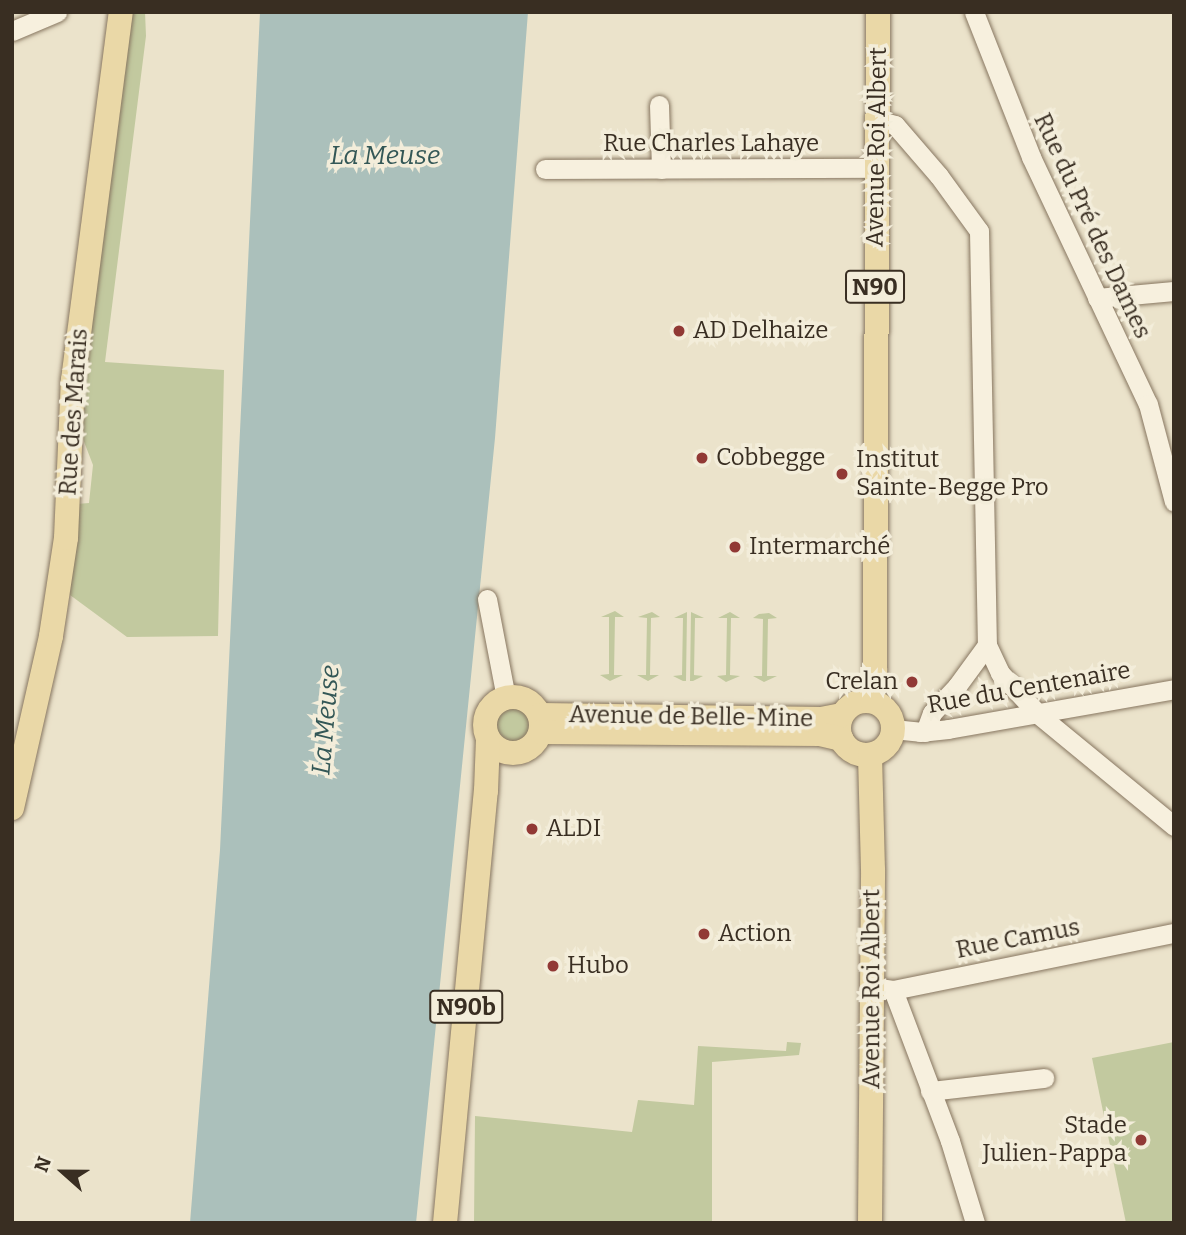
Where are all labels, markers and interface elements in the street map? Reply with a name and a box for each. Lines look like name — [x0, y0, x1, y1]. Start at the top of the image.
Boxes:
street label: Avenue Roi Albert — [861, 47, 893, 247]
street label: Rue du Pré des Dames — [1027, 109, 1157, 343]
street label: Rue Charles Lahaye — [603, 130, 819, 158]
water label: La Meuse — [330, 140, 440, 172]
road number: N90 — [844, 268, 906, 306]
place label: AD Delhaize — [693, 317, 828, 345]
marker: AD Delhaize — [671, 323, 687, 339]
street label: Rue des Marais — [54, 327, 94, 497]
place label: Cobbegge — [716, 444, 825, 472]
place label: Institut Sainte-Begge Pro — [856, 446, 1049, 502]
marker: Cobbegge — [694, 450, 710, 466]
marker: Institut Sainte-Begge Pro — [834, 466, 850, 482]
place label: Intermarché — [749, 533, 890, 561]
marker: Intermarché — [727, 539, 743, 555]
street label: Rue du Centenaire — [925, 656, 1133, 720]
water label: La Meuse — [306, 664, 346, 776]
place label: Crelan — [825, 668, 898, 696]
marker: Crelan — [904, 674, 920, 690]
street label: Avenue de Belle-Mine — [569, 700, 813, 734]
place label: ALDI — [546, 815, 601, 843]
marker: ALDI — [524, 821, 540, 837]
street label: Avenue Roi Albert — [858, 889, 886, 1089]
street label: Rue Camus — [954, 913, 1082, 965]
place label: Action — [718, 920, 791, 948]
marker: Action — [696, 926, 712, 942]
place label: Hubo — [567, 952, 629, 980]
marker: Hubo — [545, 958, 561, 974]
road number: N90b — [428, 988, 504, 1026]
place label: Stade Julien-Pappa — [983, 1112, 1127, 1168]
marker: Stade Julien-Pappa — [1133, 1132, 1149, 1148]
north arrow — [28, 1137, 98, 1207]
text: N — [30, 1153, 56, 1175]

